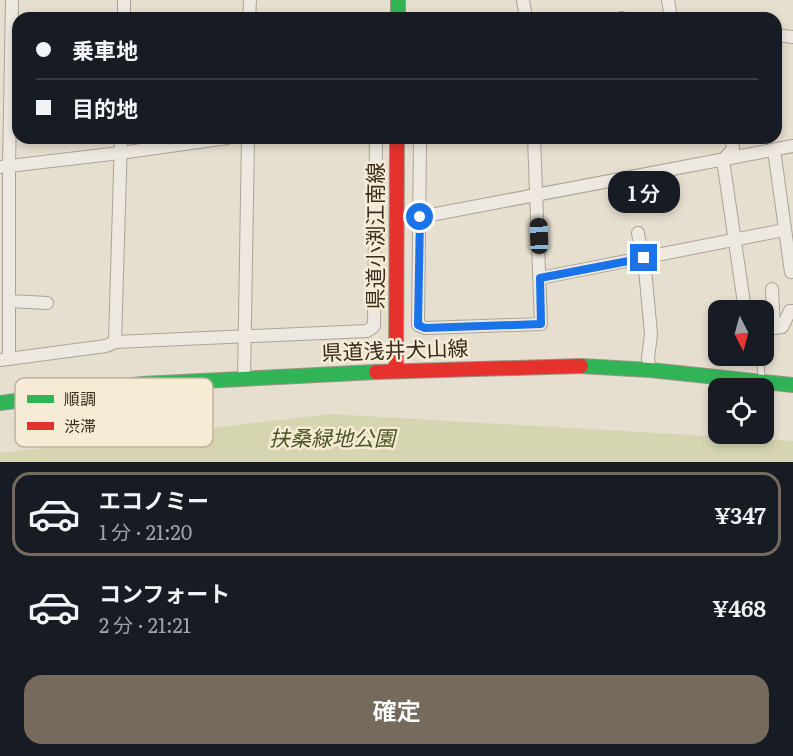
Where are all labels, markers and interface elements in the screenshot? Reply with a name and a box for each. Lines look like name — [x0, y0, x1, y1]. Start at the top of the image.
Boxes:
text: 乗車地 — [72, 33, 138, 66]
text: 目的地 — [72, 91, 138, 124]
street label: 県道小渕江南線 — [358, 163, 389, 310]
callout: 1 分 — [608, 171, 680, 213]
text: 1 分 — [628, 177, 660, 207]
route start — [406, 203, 433, 230]
car — [529, 218, 549, 254]
route end — [630, 244, 657, 271]
north arrow — [708, 300, 774, 366]
map controls — [708, 300, 774, 444]
street label: 県道浅井犬山線 — [321, 330, 469, 367]
legend — [15, 378, 213, 447]
button: locate — [708, 378, 774, 444]
text: 順調 — [64, 386, 96, 410]
text: 渋滞 — [64, 413, 96, 437]
park label: 扶桑緑地公園 — [269, 421, 398, 452]
text: エコノミー — [99, 483, 209, 516]
icon: car — [27, 487, 81, 541]
text: ¥347 — [714, 498, 766, 531]
text: 1 分 · 21:20 — [99, 516, 192, 546]
text: コンフォート — [99, 576, 230, 609]
icon: car — [27, 580, 81, 634]
text: ¥468 — [712, 591, 766, 624]
text: 2 分 · 21:21 — [99, 609, 191, 639]
button: 確定 — [24, 675, 769, 744]

